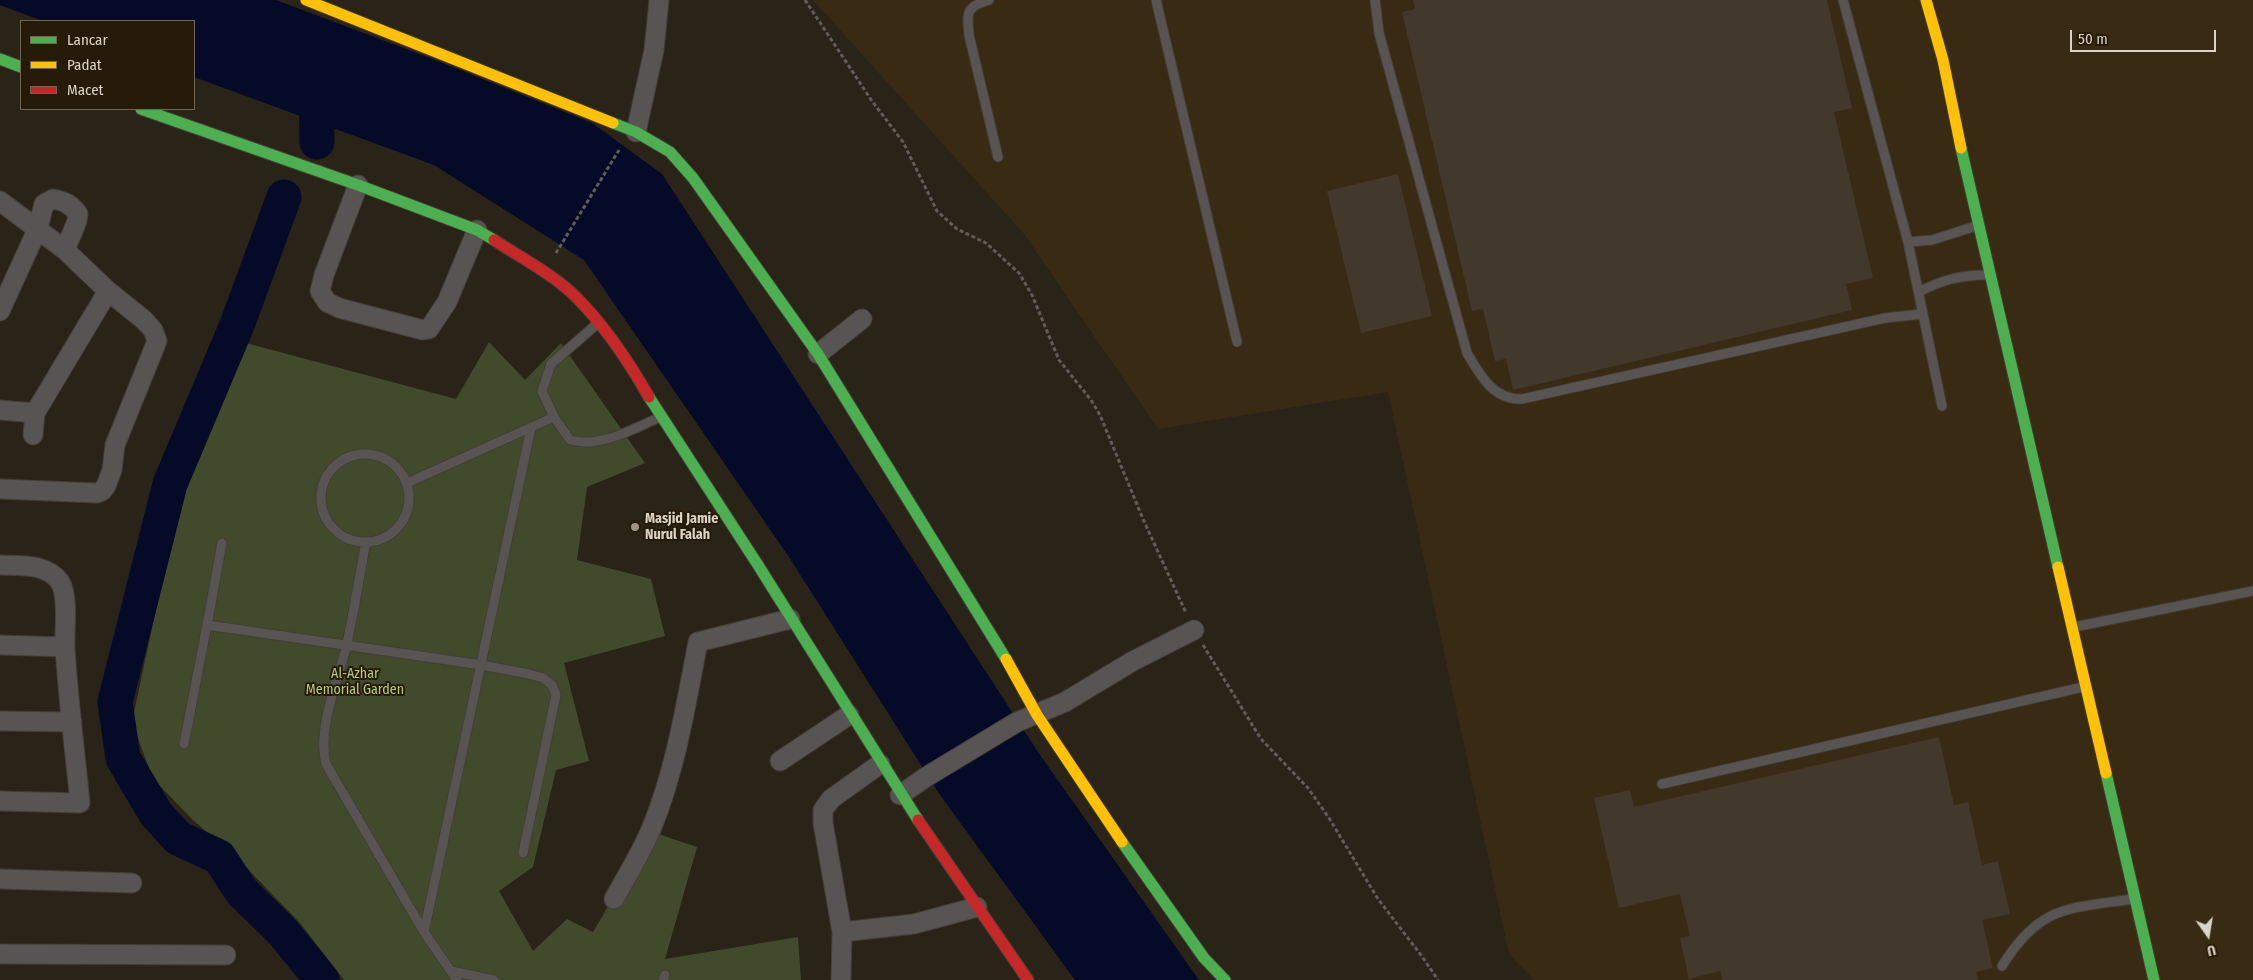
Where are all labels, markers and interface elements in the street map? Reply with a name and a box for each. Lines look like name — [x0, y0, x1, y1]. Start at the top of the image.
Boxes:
legend — [20, 20, 195, 110]
scale bar — [2073, 20, 2219, 52]
text: 50 m — [2078, 30, 2108, 48]
text: Lancar — [67, 31, 108, 49]
text: Padat — [67, 56, 102, 74]
text: Macet — [67, 81, 103, 99]
place label: Masjid Jamie Nurul Falah — [645, 511, 718, 544]
marker: Masjid Jamie Nurul Falah — [629, 521, 641, 533]
park label: Al-Azhar Memorial Garden — [306, 666, 404, 699]
north arrow — [2183, 910, 2233, 960]
text: U — [2206, 941, 2217, 959]

